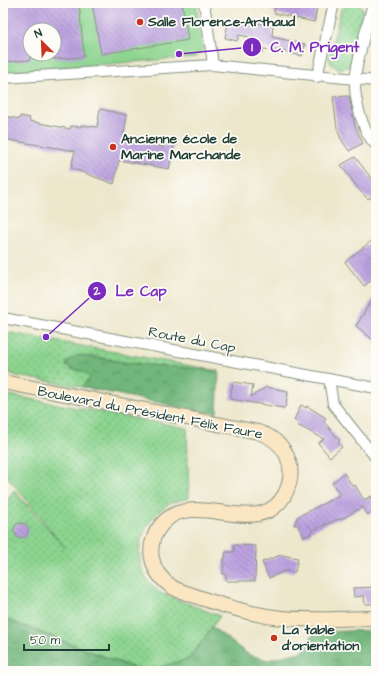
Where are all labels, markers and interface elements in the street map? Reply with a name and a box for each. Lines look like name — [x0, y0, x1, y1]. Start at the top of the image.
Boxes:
place label: Salle Florence-Arthaud — [147, 12, 296, 32]
marker: Salle Florence-Arthaud — [135, 17, 145, 27]
north arrow — [22, 22, 62, 62]
text: N — [32, 25, 44, 42]
callout: C. M. Prigent — [242, 34, 367, 61]
text: C. M. Prigent — [271, 37, 360, 60]
text: 1 — [251, 39, 253, 56]
place label: Ancienne école de Marine Marchande — [121, 129, 241, 165]
marker: Ancienne école de Marine Marchande — [108, 142, 118, 152]
callout: Le Cap — [87, 278, 175, 305]
text: Le Cap — [115, 281, 167, 302]
text: 2 — [93, 283, 101, 300]
street label: Route du Cap — [147, 322, 238, 358]
street label: Boulevard du Président Félix Faure — [36, 381, 265, 445]
place label: La table d'orientation — [281, 620, 359, 656]
scale bar — [24, 626, 109, 652]
text: 50 m — [30, 632, 61, 649]
marker: La table d'orientation — [269, 633, 279, 643]

